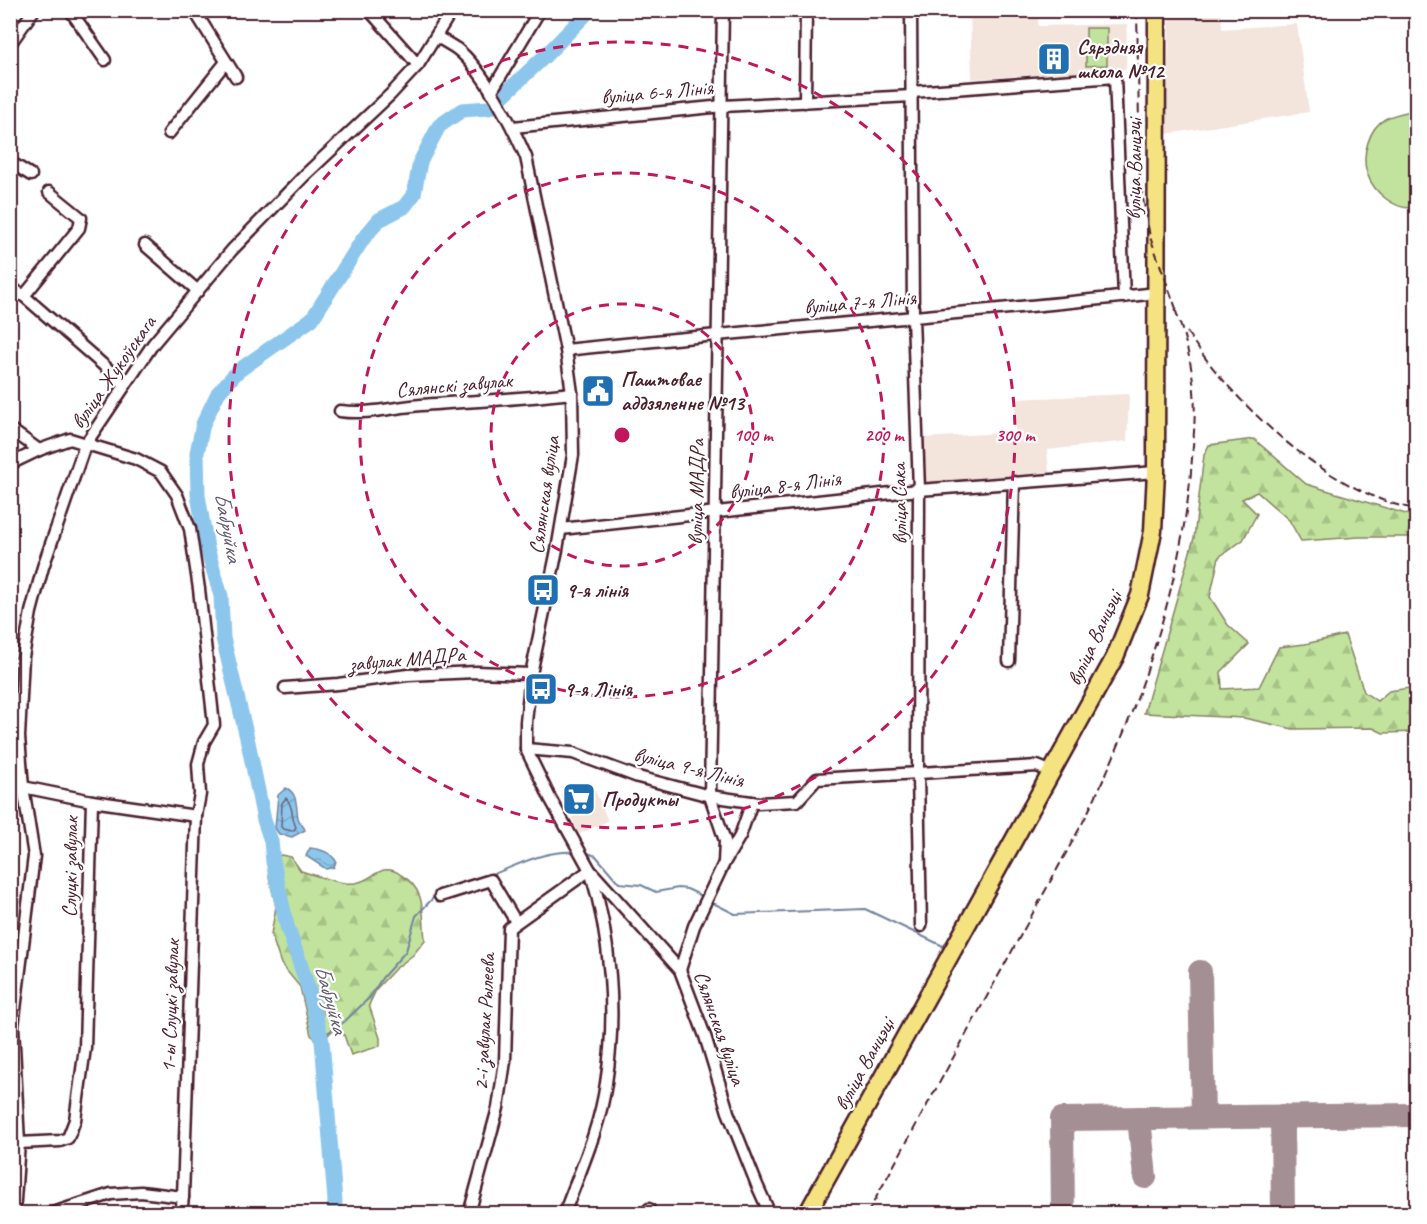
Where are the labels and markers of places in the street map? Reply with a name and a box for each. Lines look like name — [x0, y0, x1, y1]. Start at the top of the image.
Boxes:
place label: Сярэдняя школа №12 — [1077, 34, 1166, 84]
building icon: Сярэдняя школа №12 — [1036, 41, 1072, 77]
place label: Паштовае аддзяленне №13 — [621, 366, 746, 416]
public building icon: Паштовае аддзяленне №13 — [580, 373, 616, 409]
centre of rings — [612, 425, 632, 445]
bus stop icon: 9-я лінія — [525, 572, 561, 608]
place label: 9-я лінія — [566, 577, 629, 603]
bus stop icon: 9-я Лінія — [523, 671, 559, 707]
place label: 9-я Лінія — [564, 676, 633, 702]
supermarket icon: Продукты — [561, 781, 597, 817]
place label: Продукты — [602, 786, 680, 813]

